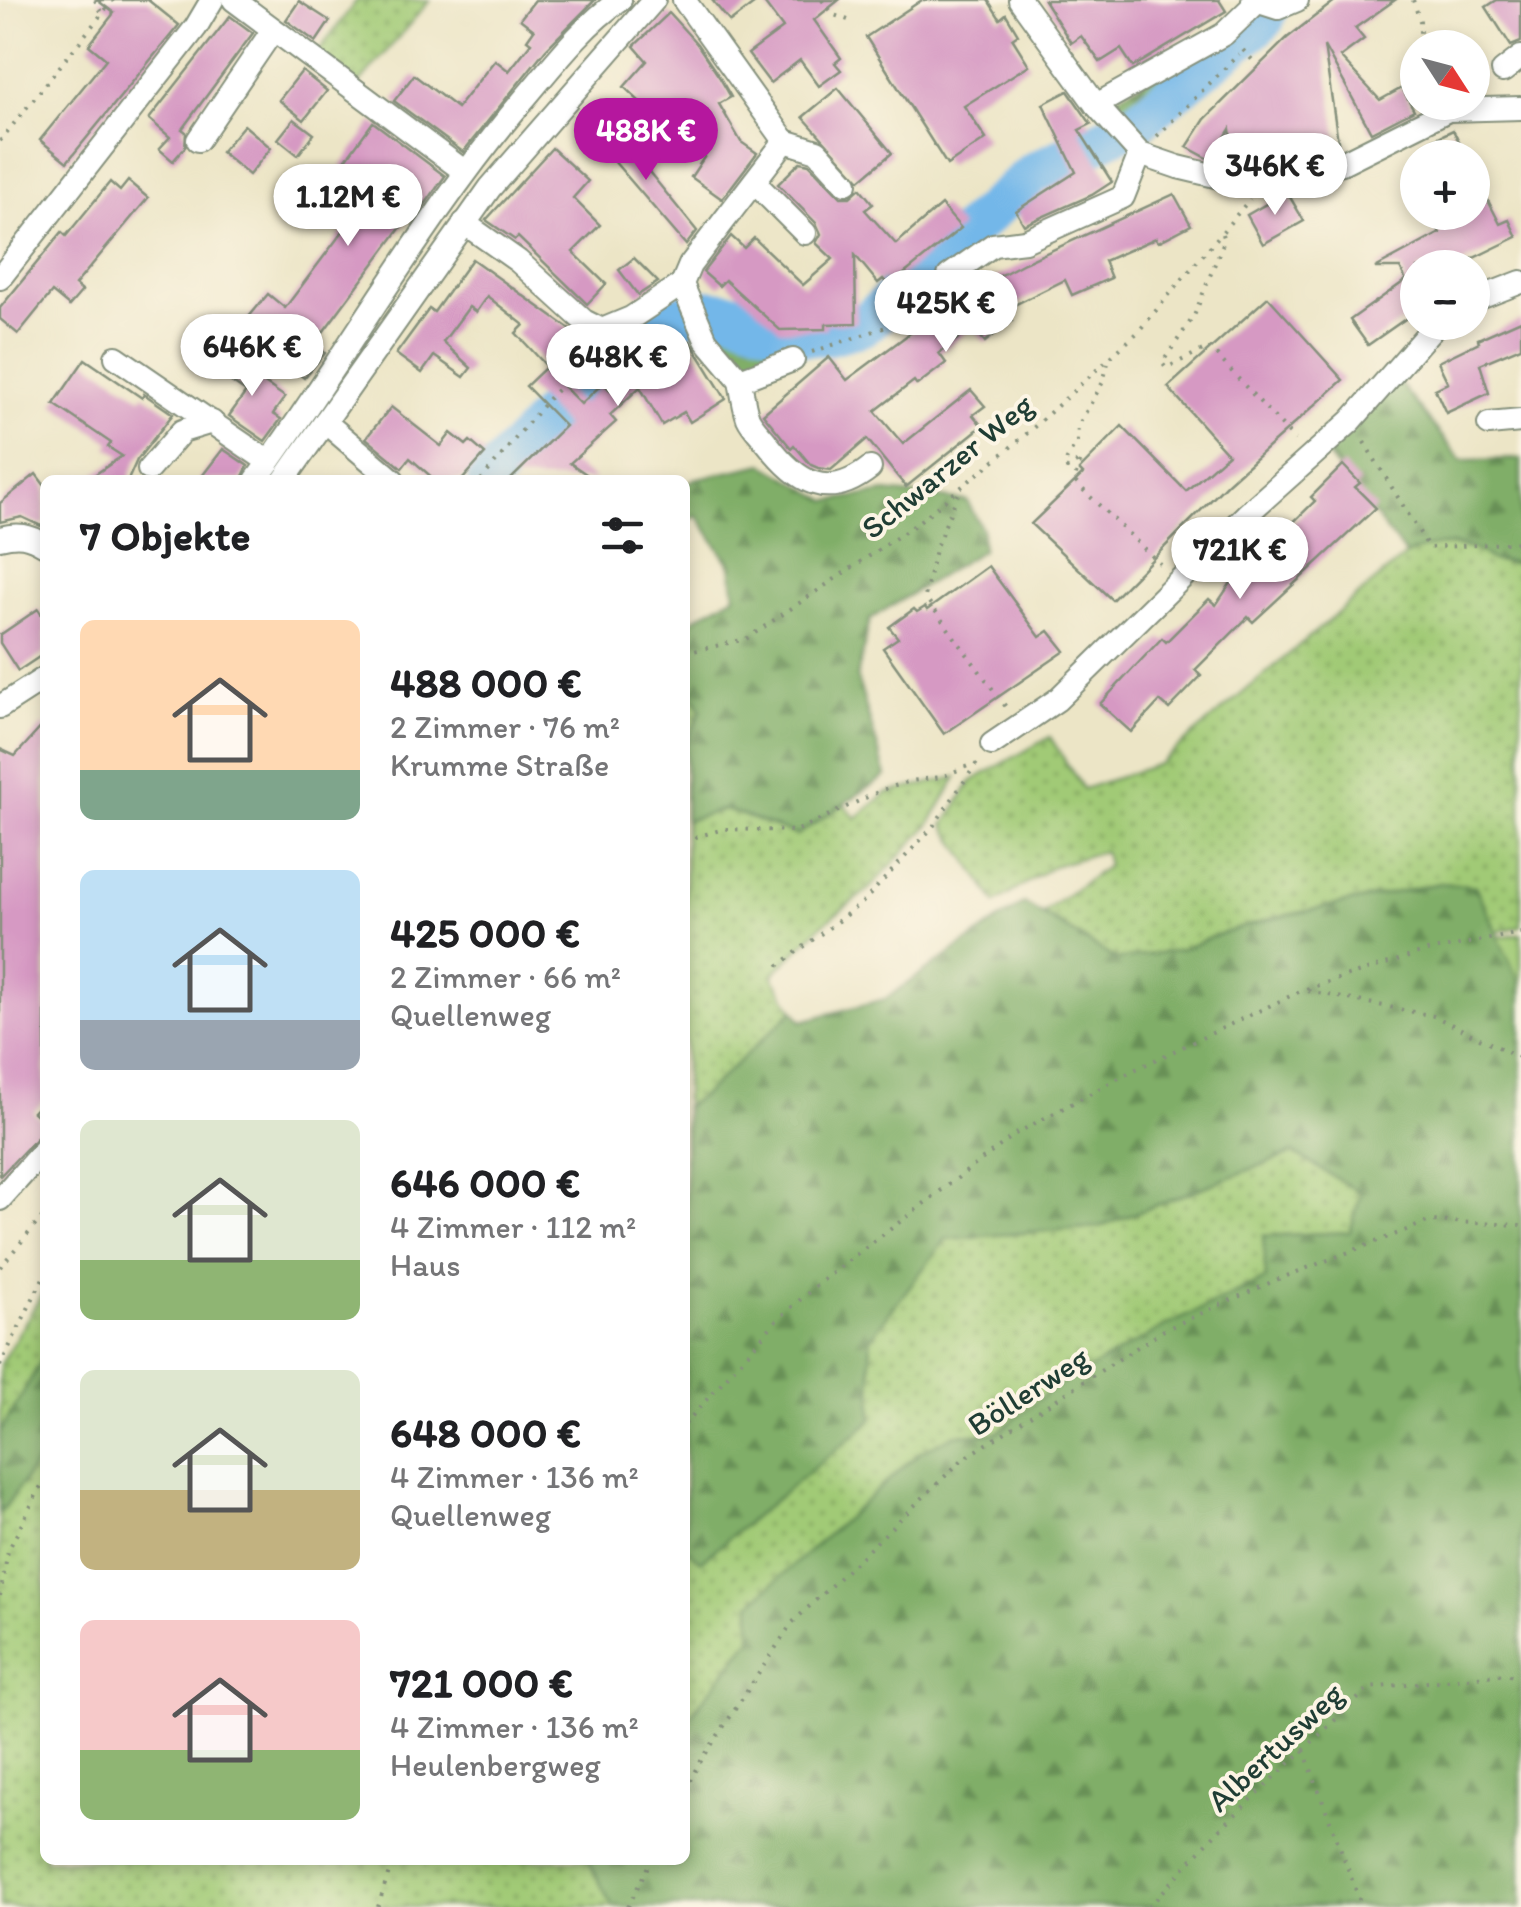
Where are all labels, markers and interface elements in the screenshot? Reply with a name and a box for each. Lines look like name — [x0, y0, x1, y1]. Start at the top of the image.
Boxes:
north arrow — [1400, 30, 1490, 120]
map controls — [1400, 30, 1490, 340]
pin: 488K € — [565, 98, 727, 183]
text: 488K € — [596, 111, 696, 149]
pin: 346K € — [1194, 133, 1356, 218]
button: + — [1400, 140, 1490, 230]
text: 346K € — [1225, 146, 1325, 184]
pin: 1.12M € — [256, 164, 440, 249]
text: 1.12M € — [295, 177, 401, 215]
button: − — [1400, 250, 1490, 340]
pin: 425K € — [865, 270, 1027, 355]
text: 425K € — [897, 283, 995, 321]
pin: 646K € — [171, 314, 333, 399]
pin: 648K € — [537, 324, 699, 409]
text: 646K € — [202, 327, 302, 365]
text: 648K € — [568, 337, 668, 375]
street label: Schwarzer Weg — [854, 385, 1041, 547]
icon: filters — [595, 508, 650, 563]
text: 7 Objekte — [80, 510, 250, 561]
pin: 721K € — [1159, 517, 1321, 602]
text: 721K € — [1193, 530, 1287, 568]
text: 488 000 € — [390, 657, 582, 708]
icon: home — [160, 660, 280, 780]
text: 2 Zimmer · 76 m² — [390, 708, 620, 746]
text: Krumme Straße — [390, 746, 609, 784]
text: 425 000 € — [390, 907, 580, 958]
icon: home — [160, 910, 280, 1030]
text: 2 Zimmer · 66 m² — [390, 958, 621, 996]
text: Quellenweg — [390, 996, 551, 1034]
text: 646 000 € — [390, 1157, 580, 1208]
icon: home — [160, 1160, 280, 1280]
text: 4 Zimmer · 112 m² — [390, 1208, 636, 1246]
text: Haus — [390, 1246, 461, 1284]
street label: Böllerweg — [960, 1338, 1096, 1444]
text: 648 000 € — [390, 1407, 581, 1458]
icon: home — [160, 1410, 280, 1530]
text: 4 Zimmer · 136 m² — [390, 1458, 639, 1496]
text: Quellenweg — [390, 1496, 551, 1534]
text: 721 000 € — [390, 1657, 573, 1708]
icon: home — [160, 1660, 280, 1780]
street label: Albertusweg — [1199, 1674, 1351, 1819]
text: 4 Zimmer · 136 m² — [390, 1708, 639, 1746]
text: Heulenbergweg — [390, 1746, 601, 1784]

